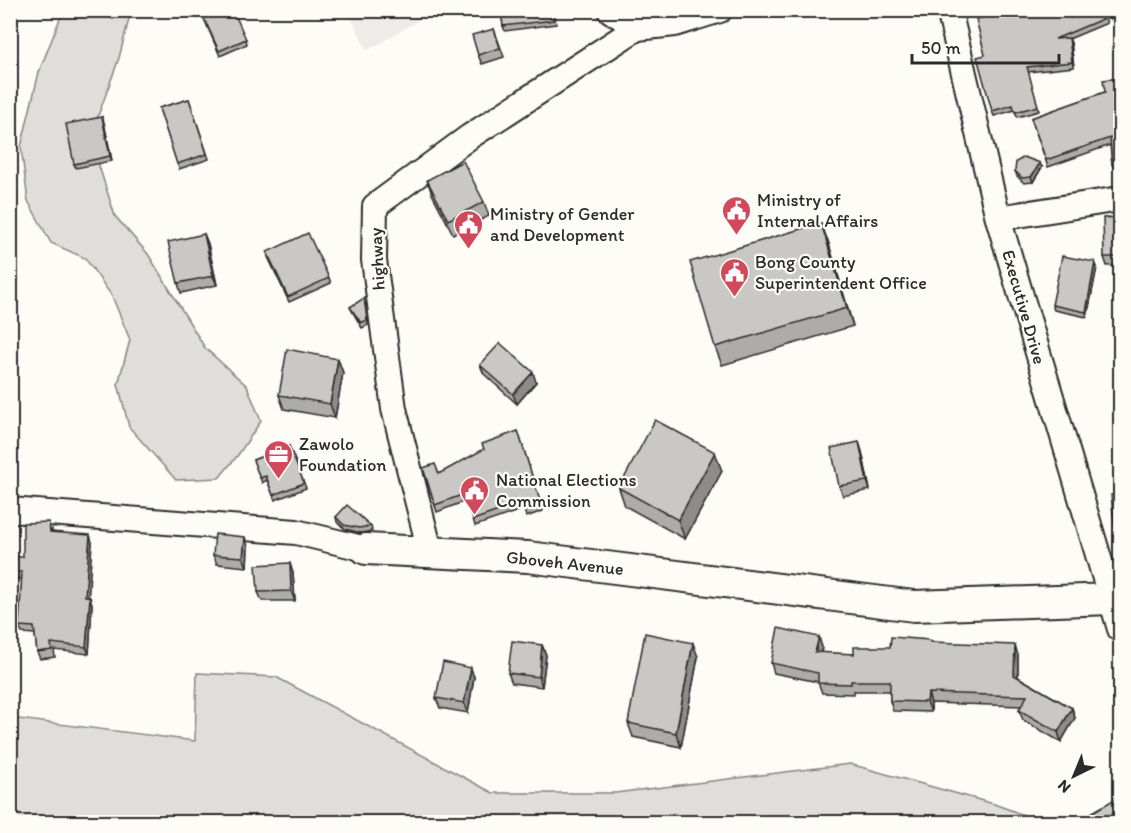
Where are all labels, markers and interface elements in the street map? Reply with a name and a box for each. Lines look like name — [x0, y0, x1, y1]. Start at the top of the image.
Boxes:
scale bar — [912, 27, 1059, 65]
text: 50 m — [921, 37, 961, 59]
place label: Ministry of Internal Affairs — [757, 189, 878, 232]
public building icon: Ministry of Internal Affairs — [720, 194, 752, 236]
place label: Ministry of Gender and Development — [490, 203, 635, 246]
public building icon: Ministry of Gender and Development — [453, 208, 485, 250]
street label: highway — [364, 227, 390, 291]
street label: Executive Drive — [997, 247, 1051, 367]
place label: Bong County Superintendent Office — [755, 251, 927, 294]
public building icon: Bong County Superintendent Office — [718, 256, 750, 298]
place label: Zawolo Foundation — [299, 433, 387, 476]
office icon: Zawolo Foundation — [262, 438, 294, 480]
place label: National Elections Commission — [496, 469, 637, 512]
public building icon: National Elections Commission — [459, 474, 491, 516]
street label: Gboveh Avenue — [505, 546, 625, 580]
north arrow — [1044, 746, 1104, 806]
text: N — [1054, 776, 1075, 797]

